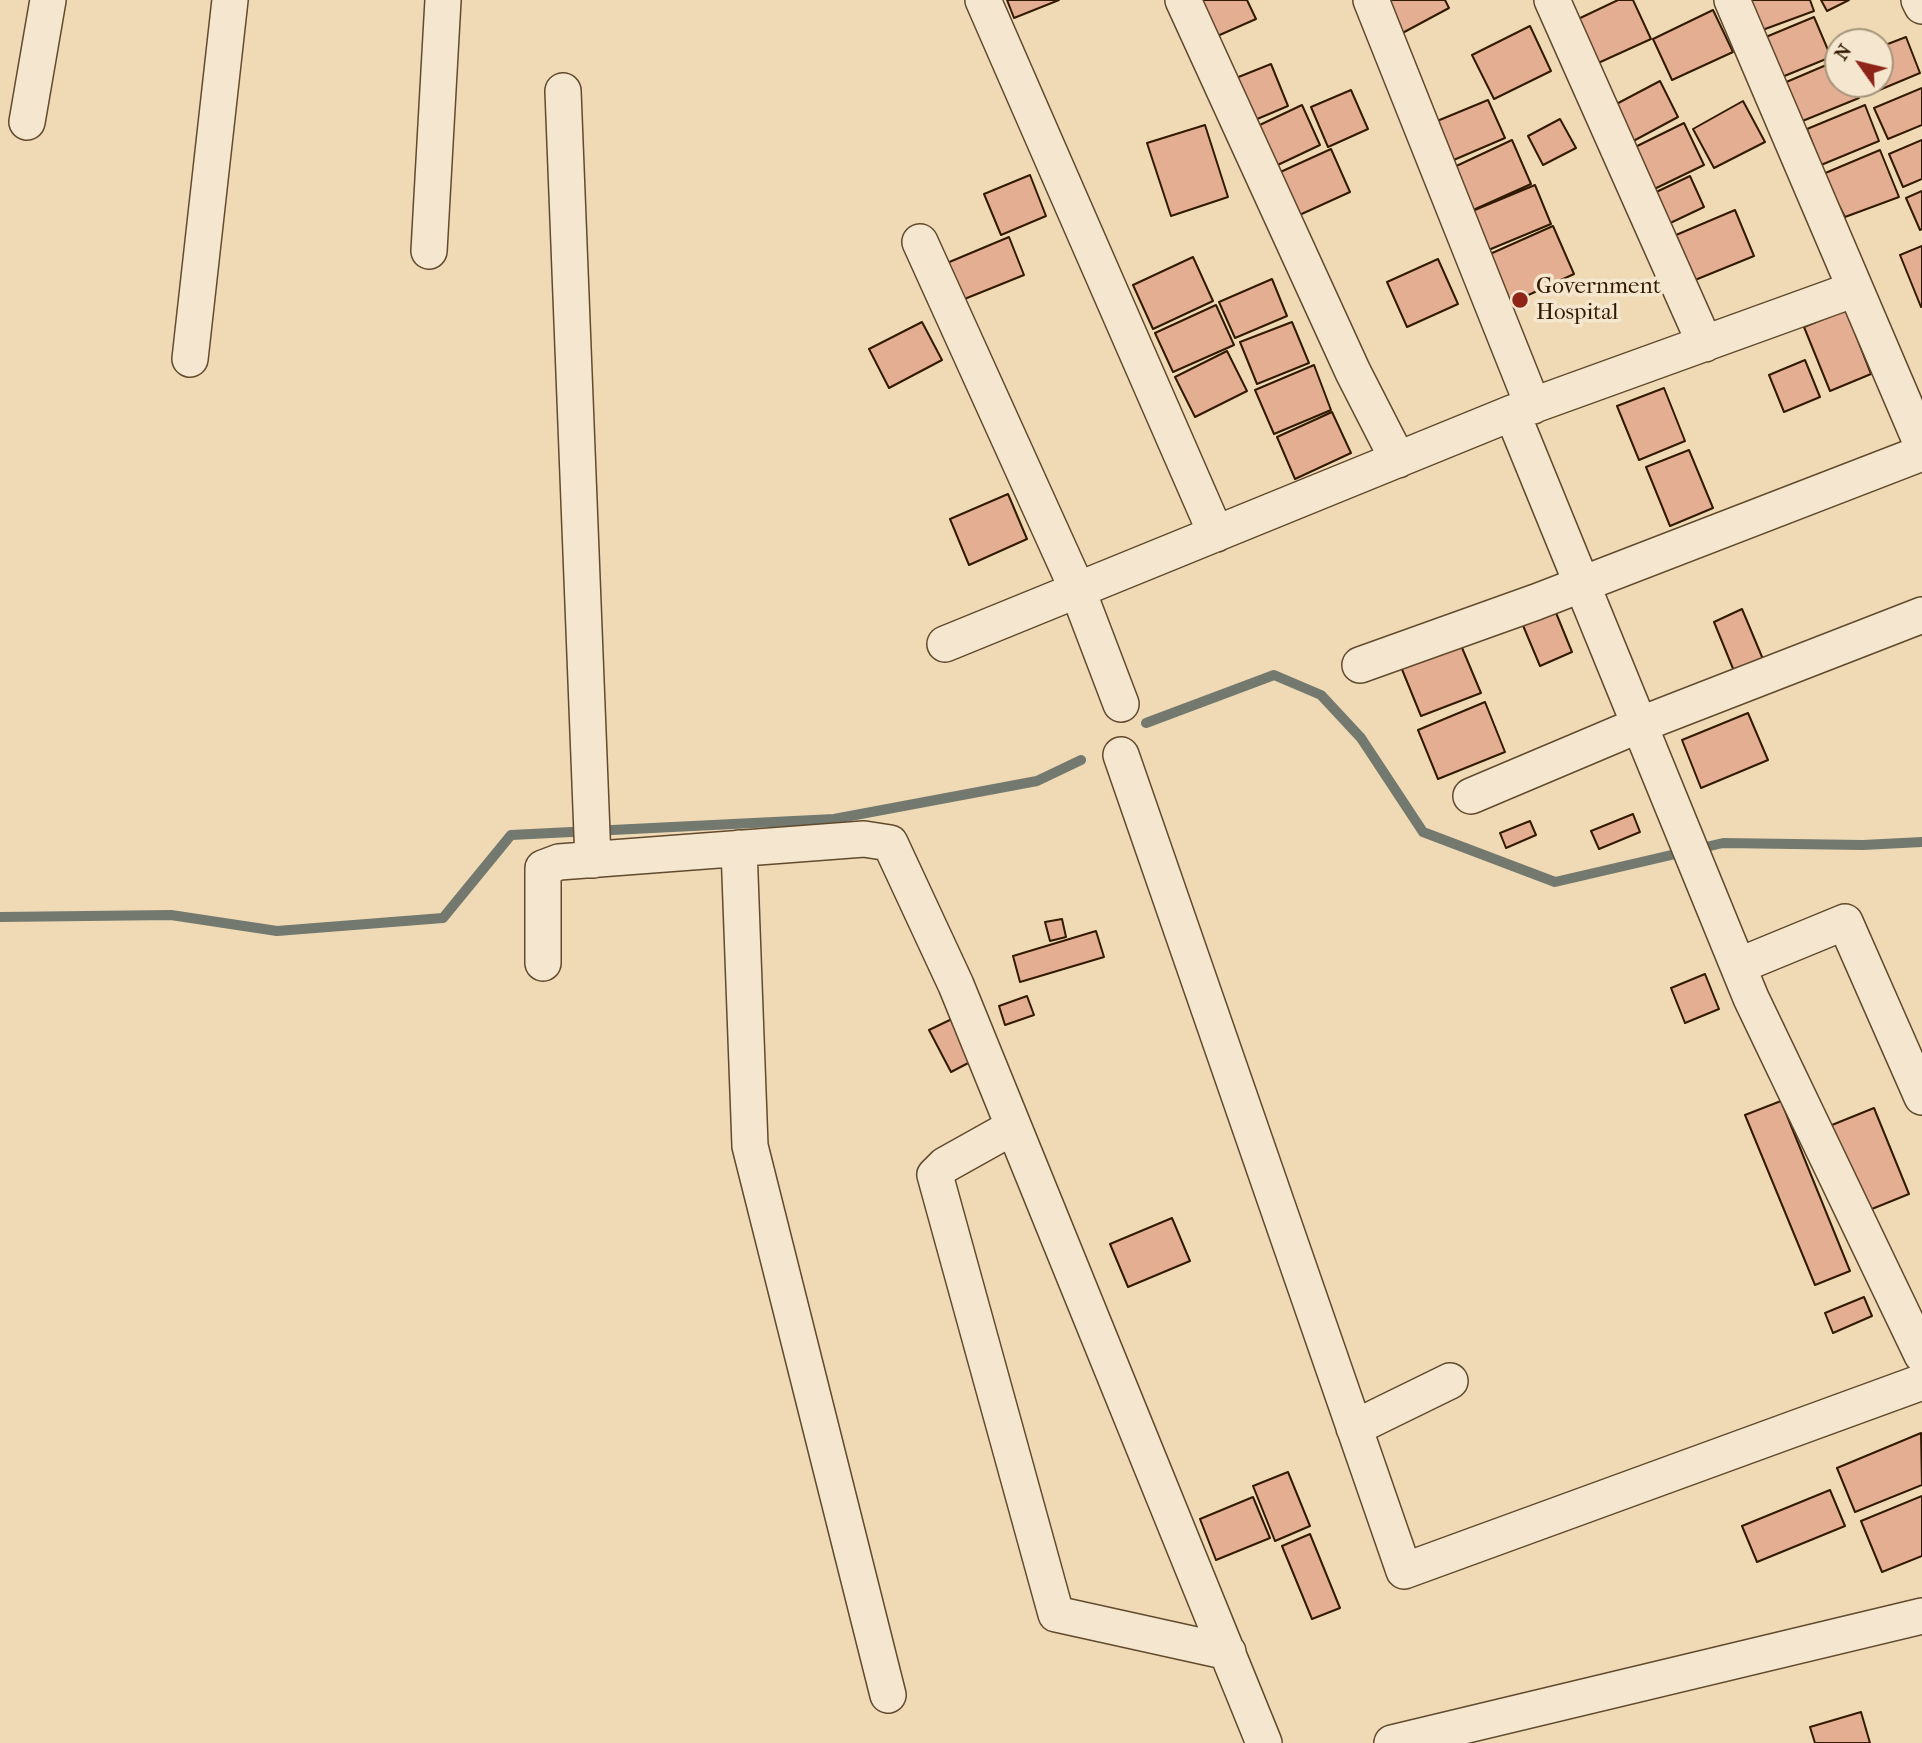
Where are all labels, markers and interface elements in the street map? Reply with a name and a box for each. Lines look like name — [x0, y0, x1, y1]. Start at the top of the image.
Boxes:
north arrow — [1824, 28, 1894, 98]
text: N — [1830, 40, 1856, 65]
place label: Government Hospital — [1536, 273, 1661, 327]
marker: Government Hospital — [1510, 290, 1530, 310]

